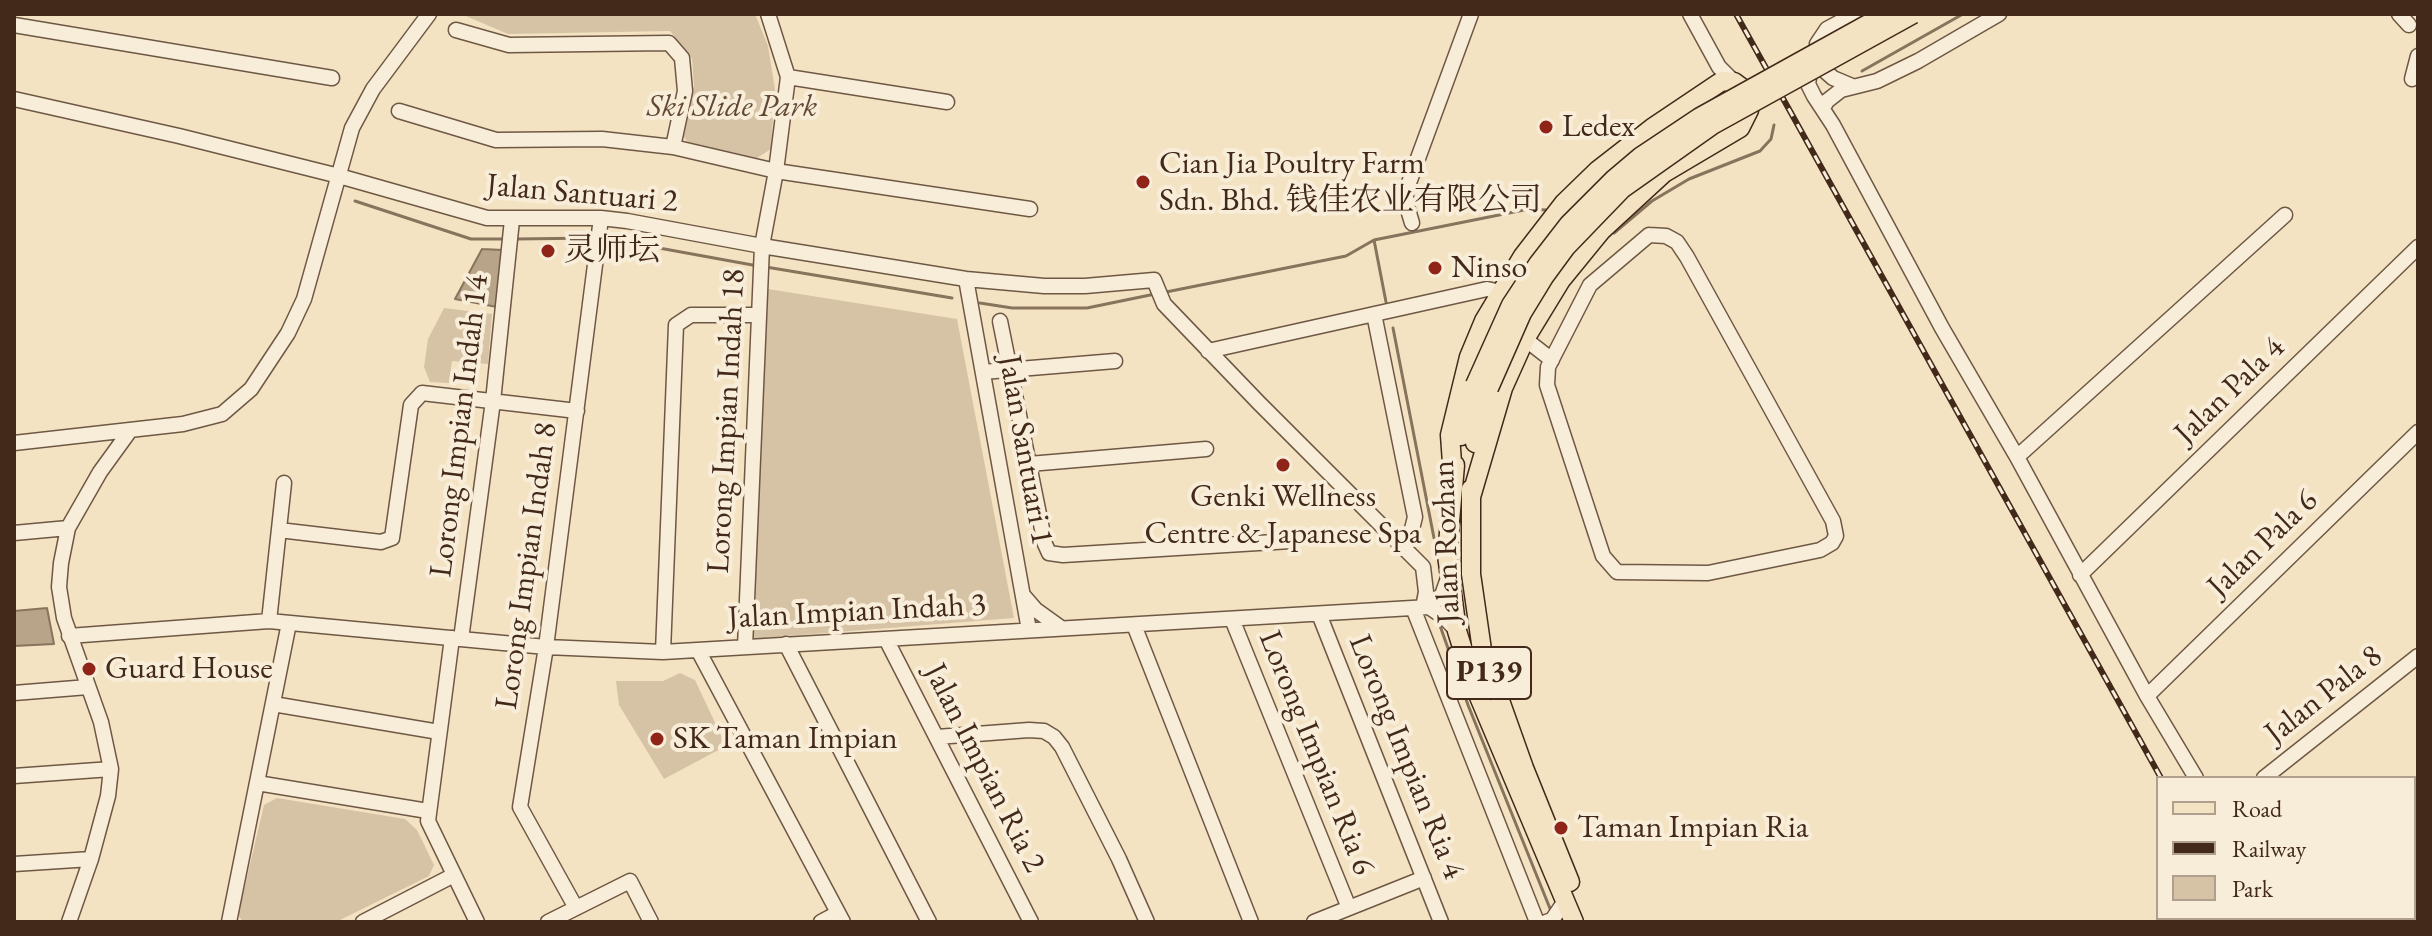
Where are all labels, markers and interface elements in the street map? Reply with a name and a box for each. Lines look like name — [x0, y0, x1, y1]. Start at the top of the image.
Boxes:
park label: Ski Slide Park — [647, 88, 817, 126]
place label: Ledex — [1562, 108, 1635, 146]
marker: Ledex — [1537, 118, 1555, 136]
place label: Cian Jia Poultry Farm Sdn. Bhd. 钱佳农业有限公司 — [1159, 145, 1542, 220]
street label: Jalan Santuari 2 — [485, 167, 679, 221]
marker: Cian Jia Poultry Farm Sdn. Bhd. 钱佳农业有限公司 — [1134, 173, 1152, 191]
place label: 灵师坛 — [564, 232, 660, 270]
marker: 灵师坛 — [539, 242, 557, 260]
place label: Ninso — [1451, 249, 1527, 287]
marker: Ninso — [1426, 259, 1444, 277]
street label: Lorong Impian Indah 18 — [700, 268, 754, 574]
street label: Lorong Impian Indah 14 — [422, 272, 498, 580]
street label: Jalan Pala 4 — [2167, 329, 2293, 453]
street label: Jalan Santuari 1 — [989, 352, 1061, 548]
street label: Lorong Impian Indah 8 — [488, 420, 566, 712]
marker: Genki Wellness Centre & Japanese Spa — [1274, 456, 1292, 474]
street label: Jalan Rozhan — [1425, 459, 1469, 625]
place label: Genki Wellness Centre & Japanese Spa — [1145, 478, 1421, 553]
street label: Jalan Pala 6 — [2200, 482, 2326, 606]
street label: Jalan Impian Indah 3 — [727, 586, 987, 638]
street label: Lorong Impian Ria 6 — [1250, 625, 1382, 881]
street label: Lorong Impian Ria 4 — [1340, 629, 1472, 885]
street label: Jalan Pala 8 — [2258, 637, 2390, 753]
road number: P139 — [1447, 647, 1531, 699]
place label: Guard House — [105, 650, 273, 688]
street label: Jalan Impian Ria 2 — [915, 657, 1053, 879]
marker: Guard House — [80, 660, 98, 678]
place label: SK Taman Impian — [673, 720, 898, 758]
marker: SK Taman Impian — [648, 730, 666, 748]
legend — [2156, 776, 2416, 920]
text: Road — [2232, 793, 2282, 824]
place label: Taman Impian Ria — [1577, 809, 1809, 847]
marker: Taman Impian Ria — [1552, 819, 1570, 837]
text: Railway — [2232, 833, 2306, 864]
text: Park — [2232, 873, 2273, 904]

